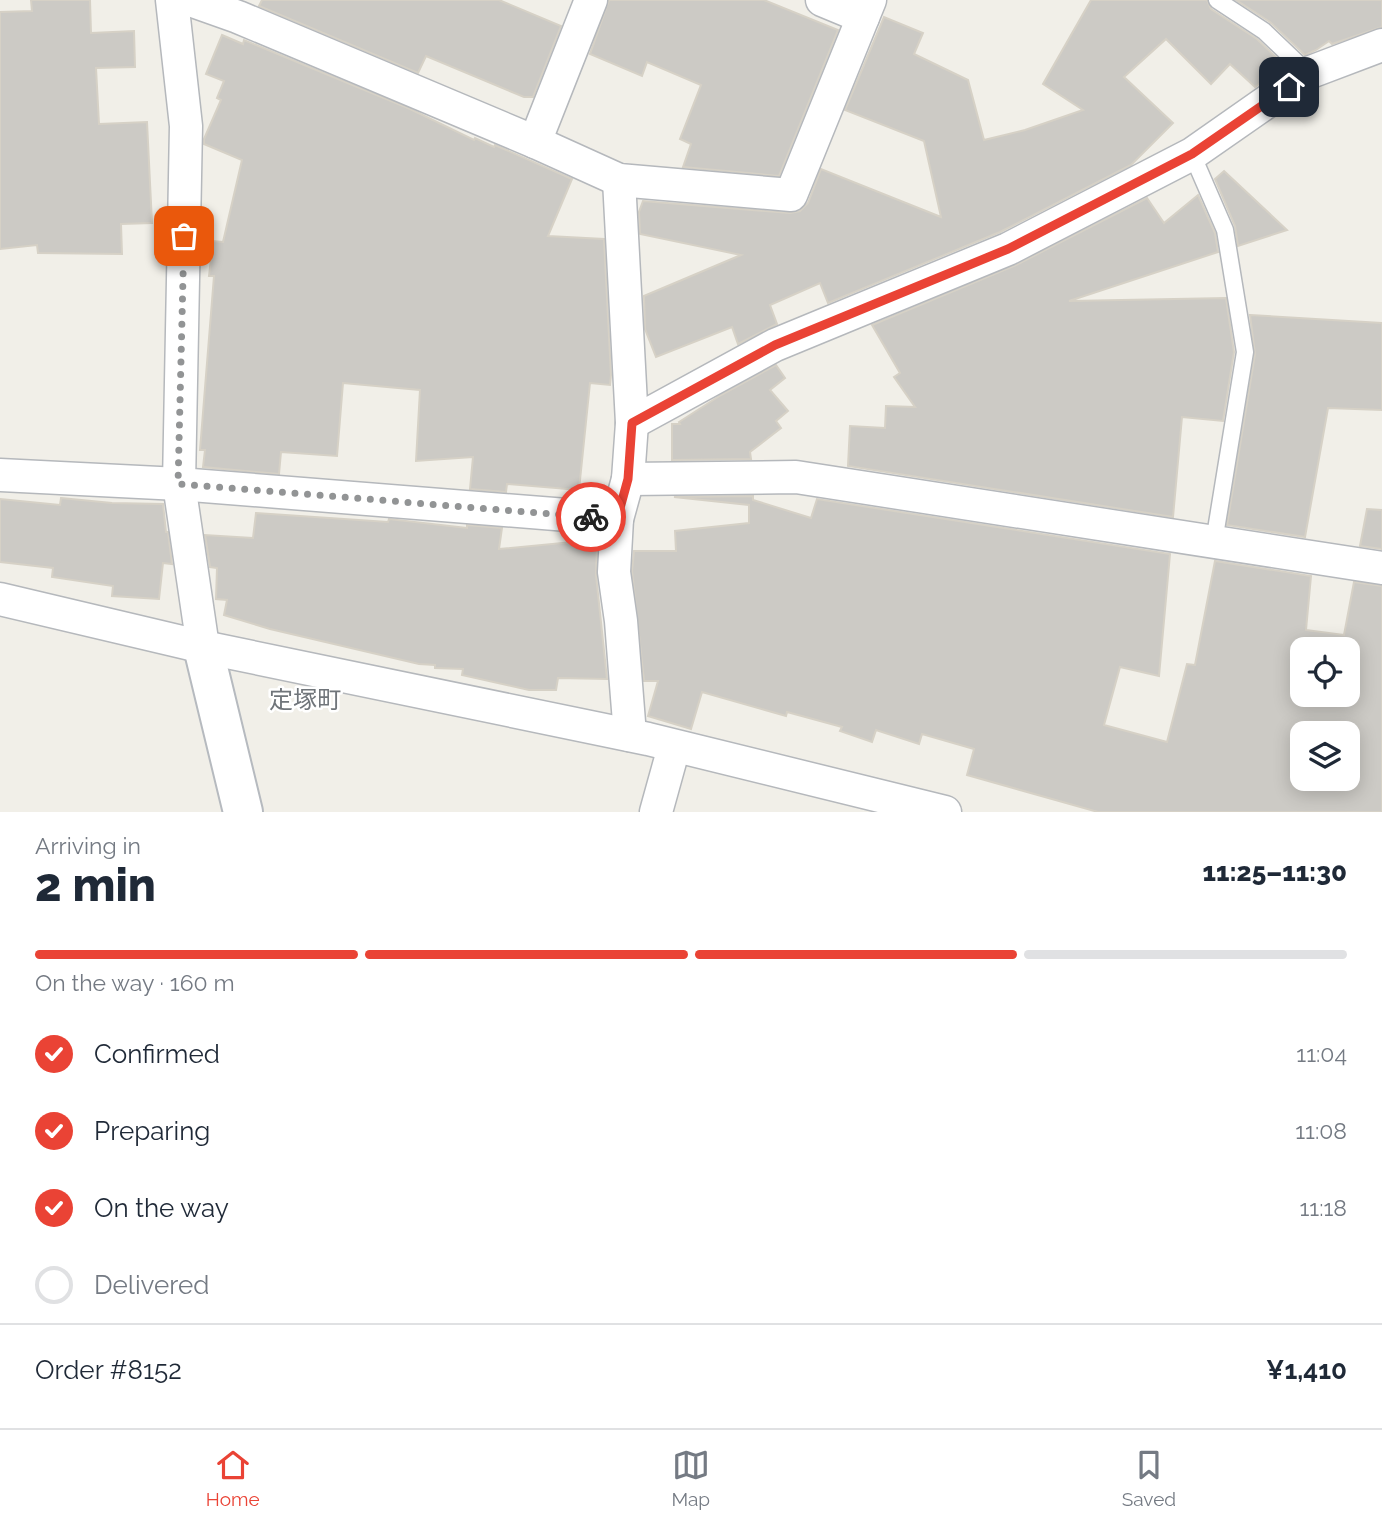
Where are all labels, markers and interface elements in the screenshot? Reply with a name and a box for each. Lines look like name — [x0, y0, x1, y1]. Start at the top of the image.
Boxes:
pin — [1259, 57, 1319, 117]
icon: home — [1270, 68, 1308, 106]
pin — [154, 206, 214, 266]
icon: bag — [165, 217, 203, 255]
courier — [556, 482, 626, 552]
icon: bike — [572, 498, 610, 536]
map controls — [1290, 637, 1360, 791]
button: locate — [1290, 637, 1360, 707]
district label: 定塚町 — [269, 685, 341, 714]
button: layers — [1290, 721, 1360, 791]
text: Arriving in — [35, 832, 141, 859]
text: 11:25–11:30 — [1203, 857, 1347, 887]
text: 2 min — [35, 858, 156, 912]
text: On the way · 160 m — [35, 969, 235, 996]
icon: check — [35, 1035, 73, 1073]
text: Confirmed — [94, 1039, 220, 1069]
text: 11:04 — [1296, 1040, 1347, 1067]
icon: check — [35, 1112, 73, 1150]
text: Preparing — [94, 1116, 210, 1146]
text: 11:08 — [1295, 1117, 1347, 1144]
icon: check — [35, 1189, 73, 1227]
text: On the way — [94, 1193, 229, 1223]
text: 11:18 — [1300, 1194, 1347, 1221]
text: Delivered — [94, 1270, 209, 1300]
text: Order #8152 — [35, 1355, 182, 1385]
text: ¥1,410 — [1266, 1355, 1347, 1385]
tab: Home — [206, 1446, 260, 1510]
tab: Map — [671, 1446, 710, 1510]
tab: Saved — [1122, 1446, 1176, 1510]

